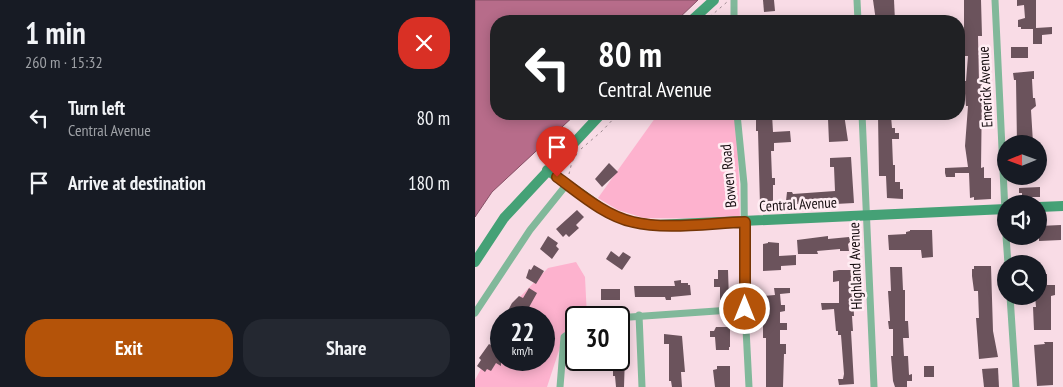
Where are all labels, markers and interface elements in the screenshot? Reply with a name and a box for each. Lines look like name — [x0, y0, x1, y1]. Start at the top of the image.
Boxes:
text: 1 min — [25, 13, 86, 52]
button: close — [398, 17, 450, 69]
text: 80 m — [598, 31, 662, 77]
icon: left — [515, 35, 580, 100]
street label: Emerick Avenue — [973, 46, 997, 128]
text: 260 m · 15:32 — [25, 52, 103, 72]
text: Central Avenue — [598, 75, 712, 103]
text: Turn left — [68, 96, 125, 120]
icon: left — [25, 104, 53, 132]
text: 80 m — [417, 106, 450, 130]
text: Central Avenue — [68, 120, 151, 140]
pin — [536, 126, 578, 177]
icon: arrive — [543, 133, 571, 161]
north arrow — [997, 135, 1047, 185]
map controls — [997, 135, 1047, 305]
street label: Bowen Road — [716, 143, 740, 209]
icon: arrive — [25, 169, 53, 197]
text: Arrive at destination — [68, 171, 206, 195]
text: 180 m — [408, 171, 450, 195]
street label: Central Avenue — [759, 192, 837, 216]
button: sound — [997, 195, 1047, 245]
street label: Highland Avenue — [844, 222, 866, 310]
button: search — [997, 255, 1047, 305]
position arrow — [718, 282, 770, 334]
speed limit sign: 30 — [565, 306, 630, 371]
text: 22 — [511, 316, 534, 348]
button: Exit — [25, 319, 233, 377]
button: Share — [243, 319, 450, 377]
text: km/h — [512, 343, 533, 358]

